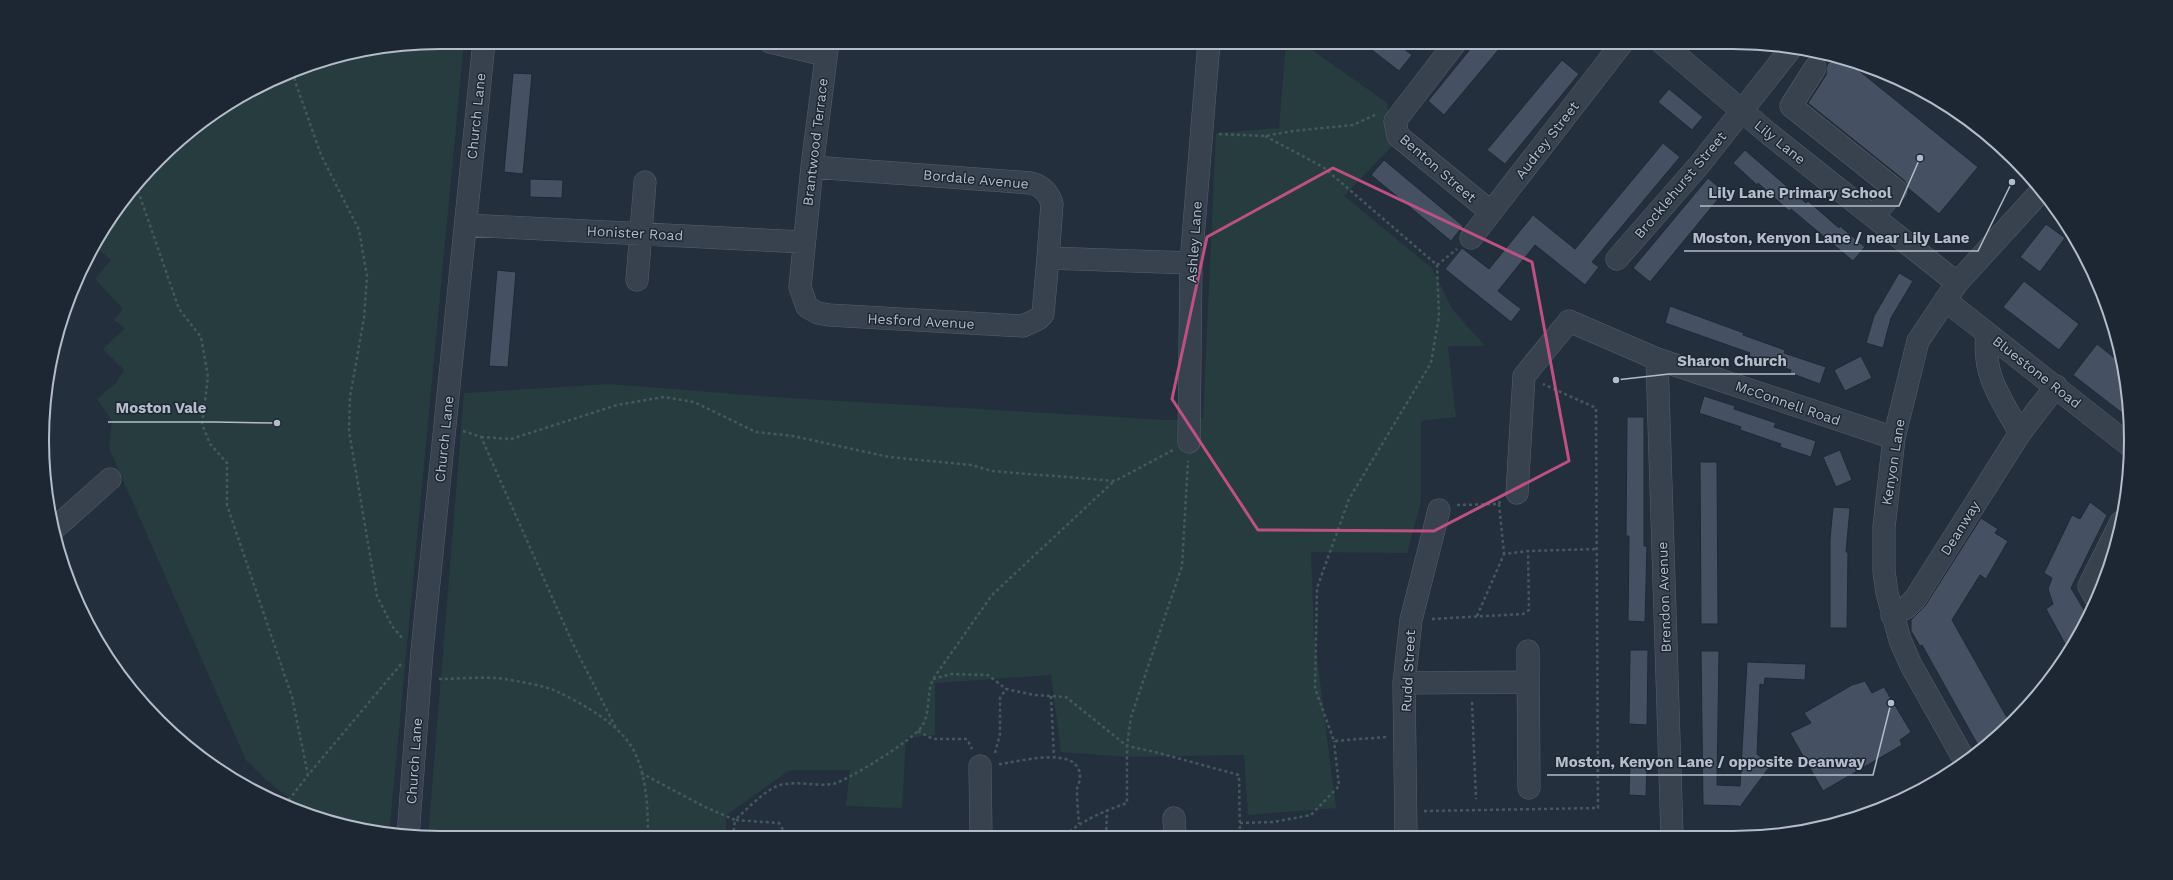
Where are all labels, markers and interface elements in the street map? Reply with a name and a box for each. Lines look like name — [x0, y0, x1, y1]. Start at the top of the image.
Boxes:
street label: Church Lane — [464, 72, 488, 160]
street label: Brantwood Terrace — [799, 77, 831, 207]
street label: Audrey Street — [1512, 98, 1582, 182]
street label: Lily Lane — [1751, 117, 1809, 167]
street label: Brocklehurst Street — [1631, 128, 1729, 241]
street label: Benton Street — [1397, 131, 1479, 205]
street label: Bordale Avenue — [923, 166, 1029, 192]
callout: Lily Lane Primary School — [1700, 179, 1899, 206]
text: Lily Lane Primary School — [1708, 184, 1892, 202]
street label: Ashley Lane — [1183, 201, 1205, 283]
street label: Honister Road — [586, 222, 684, 244]
callout: Moston, Kenyon Lane / near Lily Lane — [1684, 224, 1978, 251]
text: Moston, Kenyon Lane / near Lily Lane — [1692, 229, 1970, 247]
street label: Hesford Avenue — [867, 310, 975, 332]
street label: Bluestone Road — [1990, 333, 2084, 411]
callout: Sharon Church — [1669, 347, 1795, 374]
text: Sharon Church — [1677, 352, 1787, 370]
street label: McConnell Road — [1733, 378, 1843, 428]
callout: Moston Vale — [108, 395, 215, 422]
street label: Church Lane — [432, 395, 456, 483]
text: Moston Vale — [116, 399, 207, 417]
street label: Kenyon Lane — [1878, 418, 1908, 506]
street label: Deanway — [1937, 497, 1983, 558]
street label: Brendon Avenue — [1654, 541, 1674, 653]
street label: Rudd Street — [1398, 629, 1418, 712]
street label: Church Lane — [403, 717, 425, 805]
callout: Moston, Kenyon Lane / opposite Deanway — [1547, 748, 1873, 775]
text: Moston, Kenyon Lane / opposite Deanway — [1555, 753, 1865, 771]

